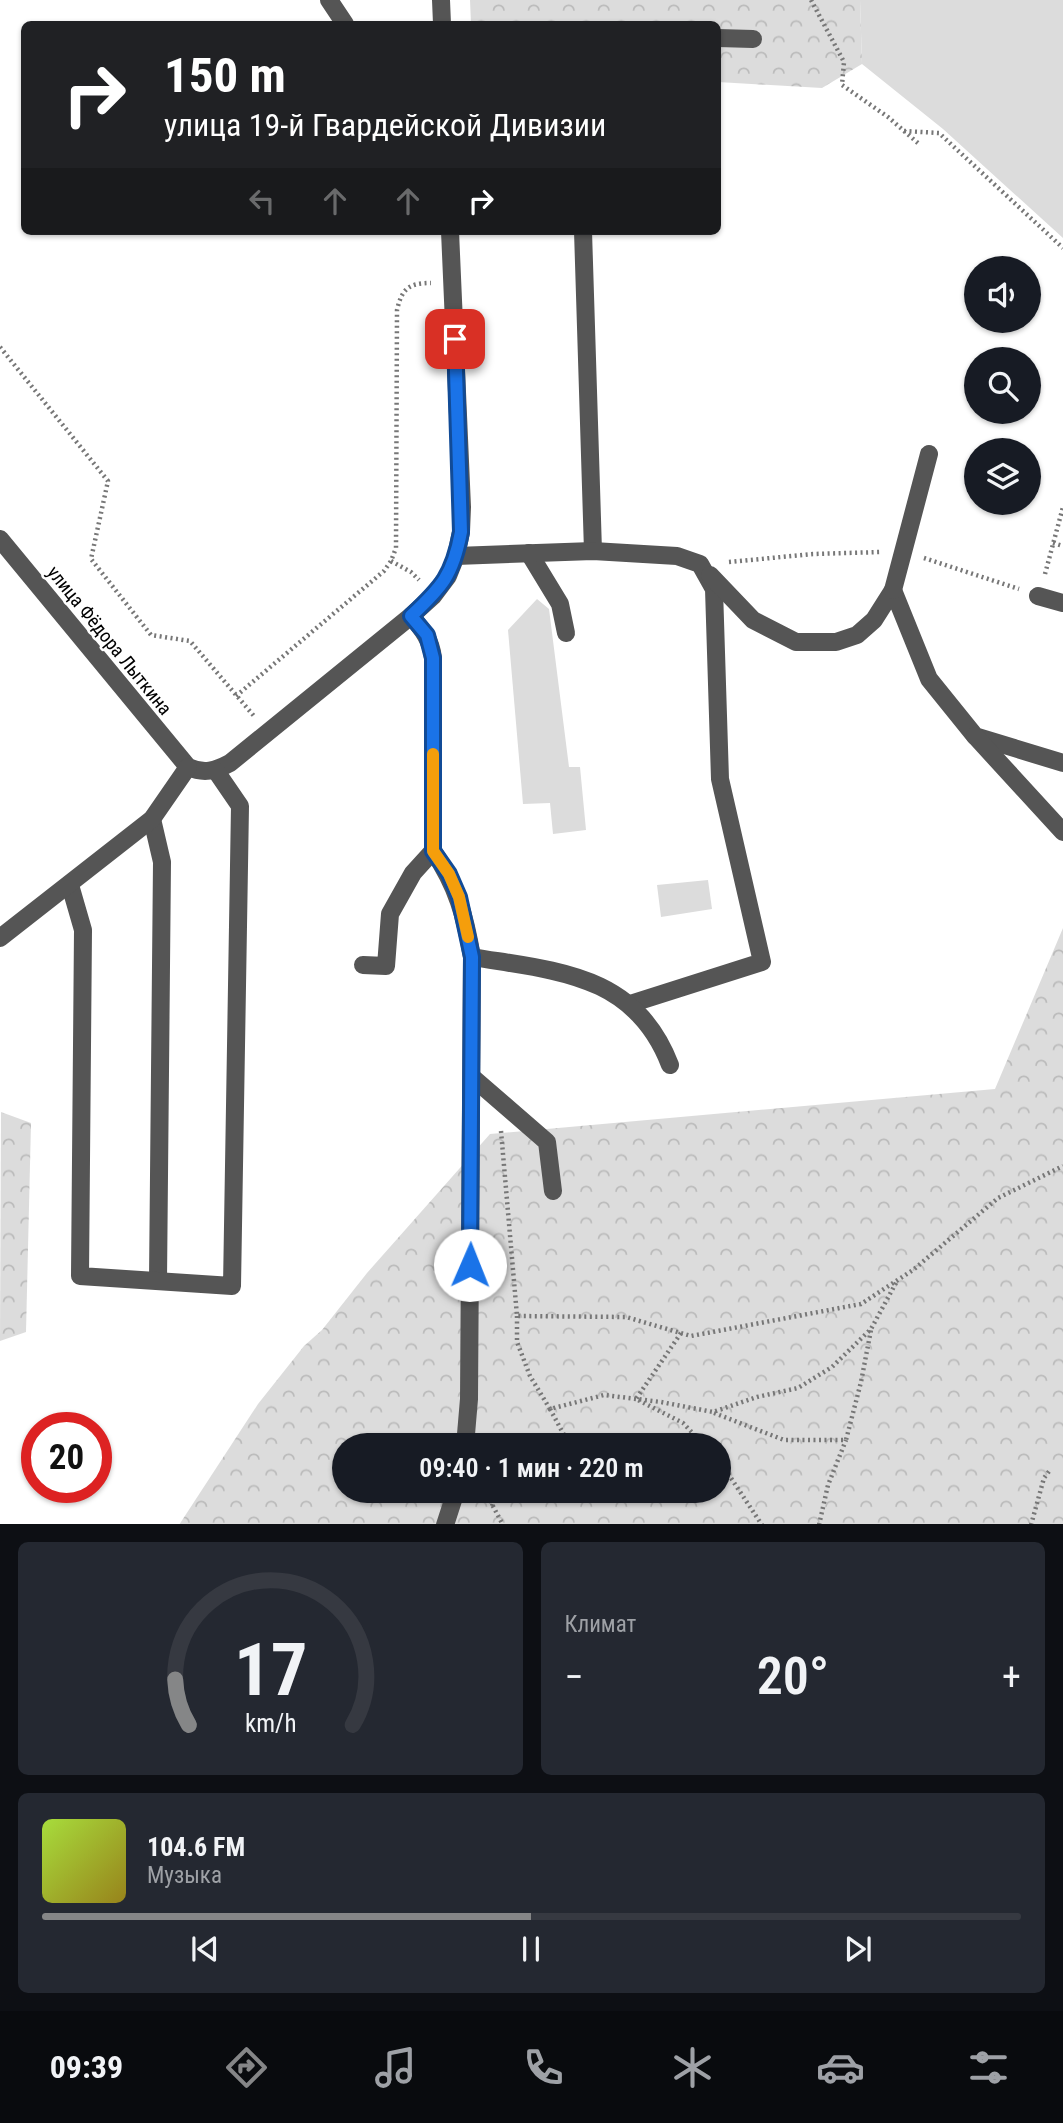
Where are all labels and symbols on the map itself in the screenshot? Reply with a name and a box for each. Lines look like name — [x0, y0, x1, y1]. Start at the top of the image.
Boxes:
pin — [425, 309, 485, 369]
street label: улица Фёдора Лыткина — [42, 561, 177, 719]
position arrow — [433, 1228, 507, 1302]
speed limit sign: 20 — [21, 1412, 112, 1503]

